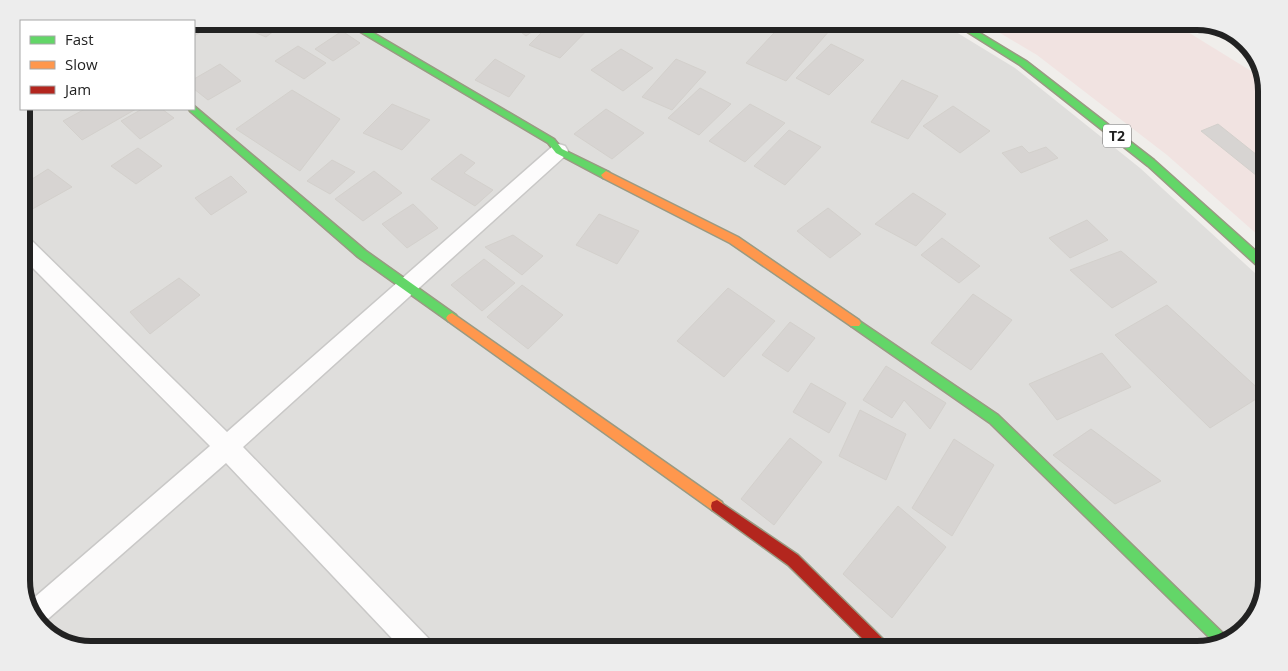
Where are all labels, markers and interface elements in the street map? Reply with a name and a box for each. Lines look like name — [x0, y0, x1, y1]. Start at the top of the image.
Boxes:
legend — [20, 20, 195, 110]
text: Fast — [65, 29, 94, 49]
text: Slow — [65, 54, 98, 74]
text: Jam — [63, 79, 91, 99]
road number: T2 — [1103, 124, 1131, 148]

